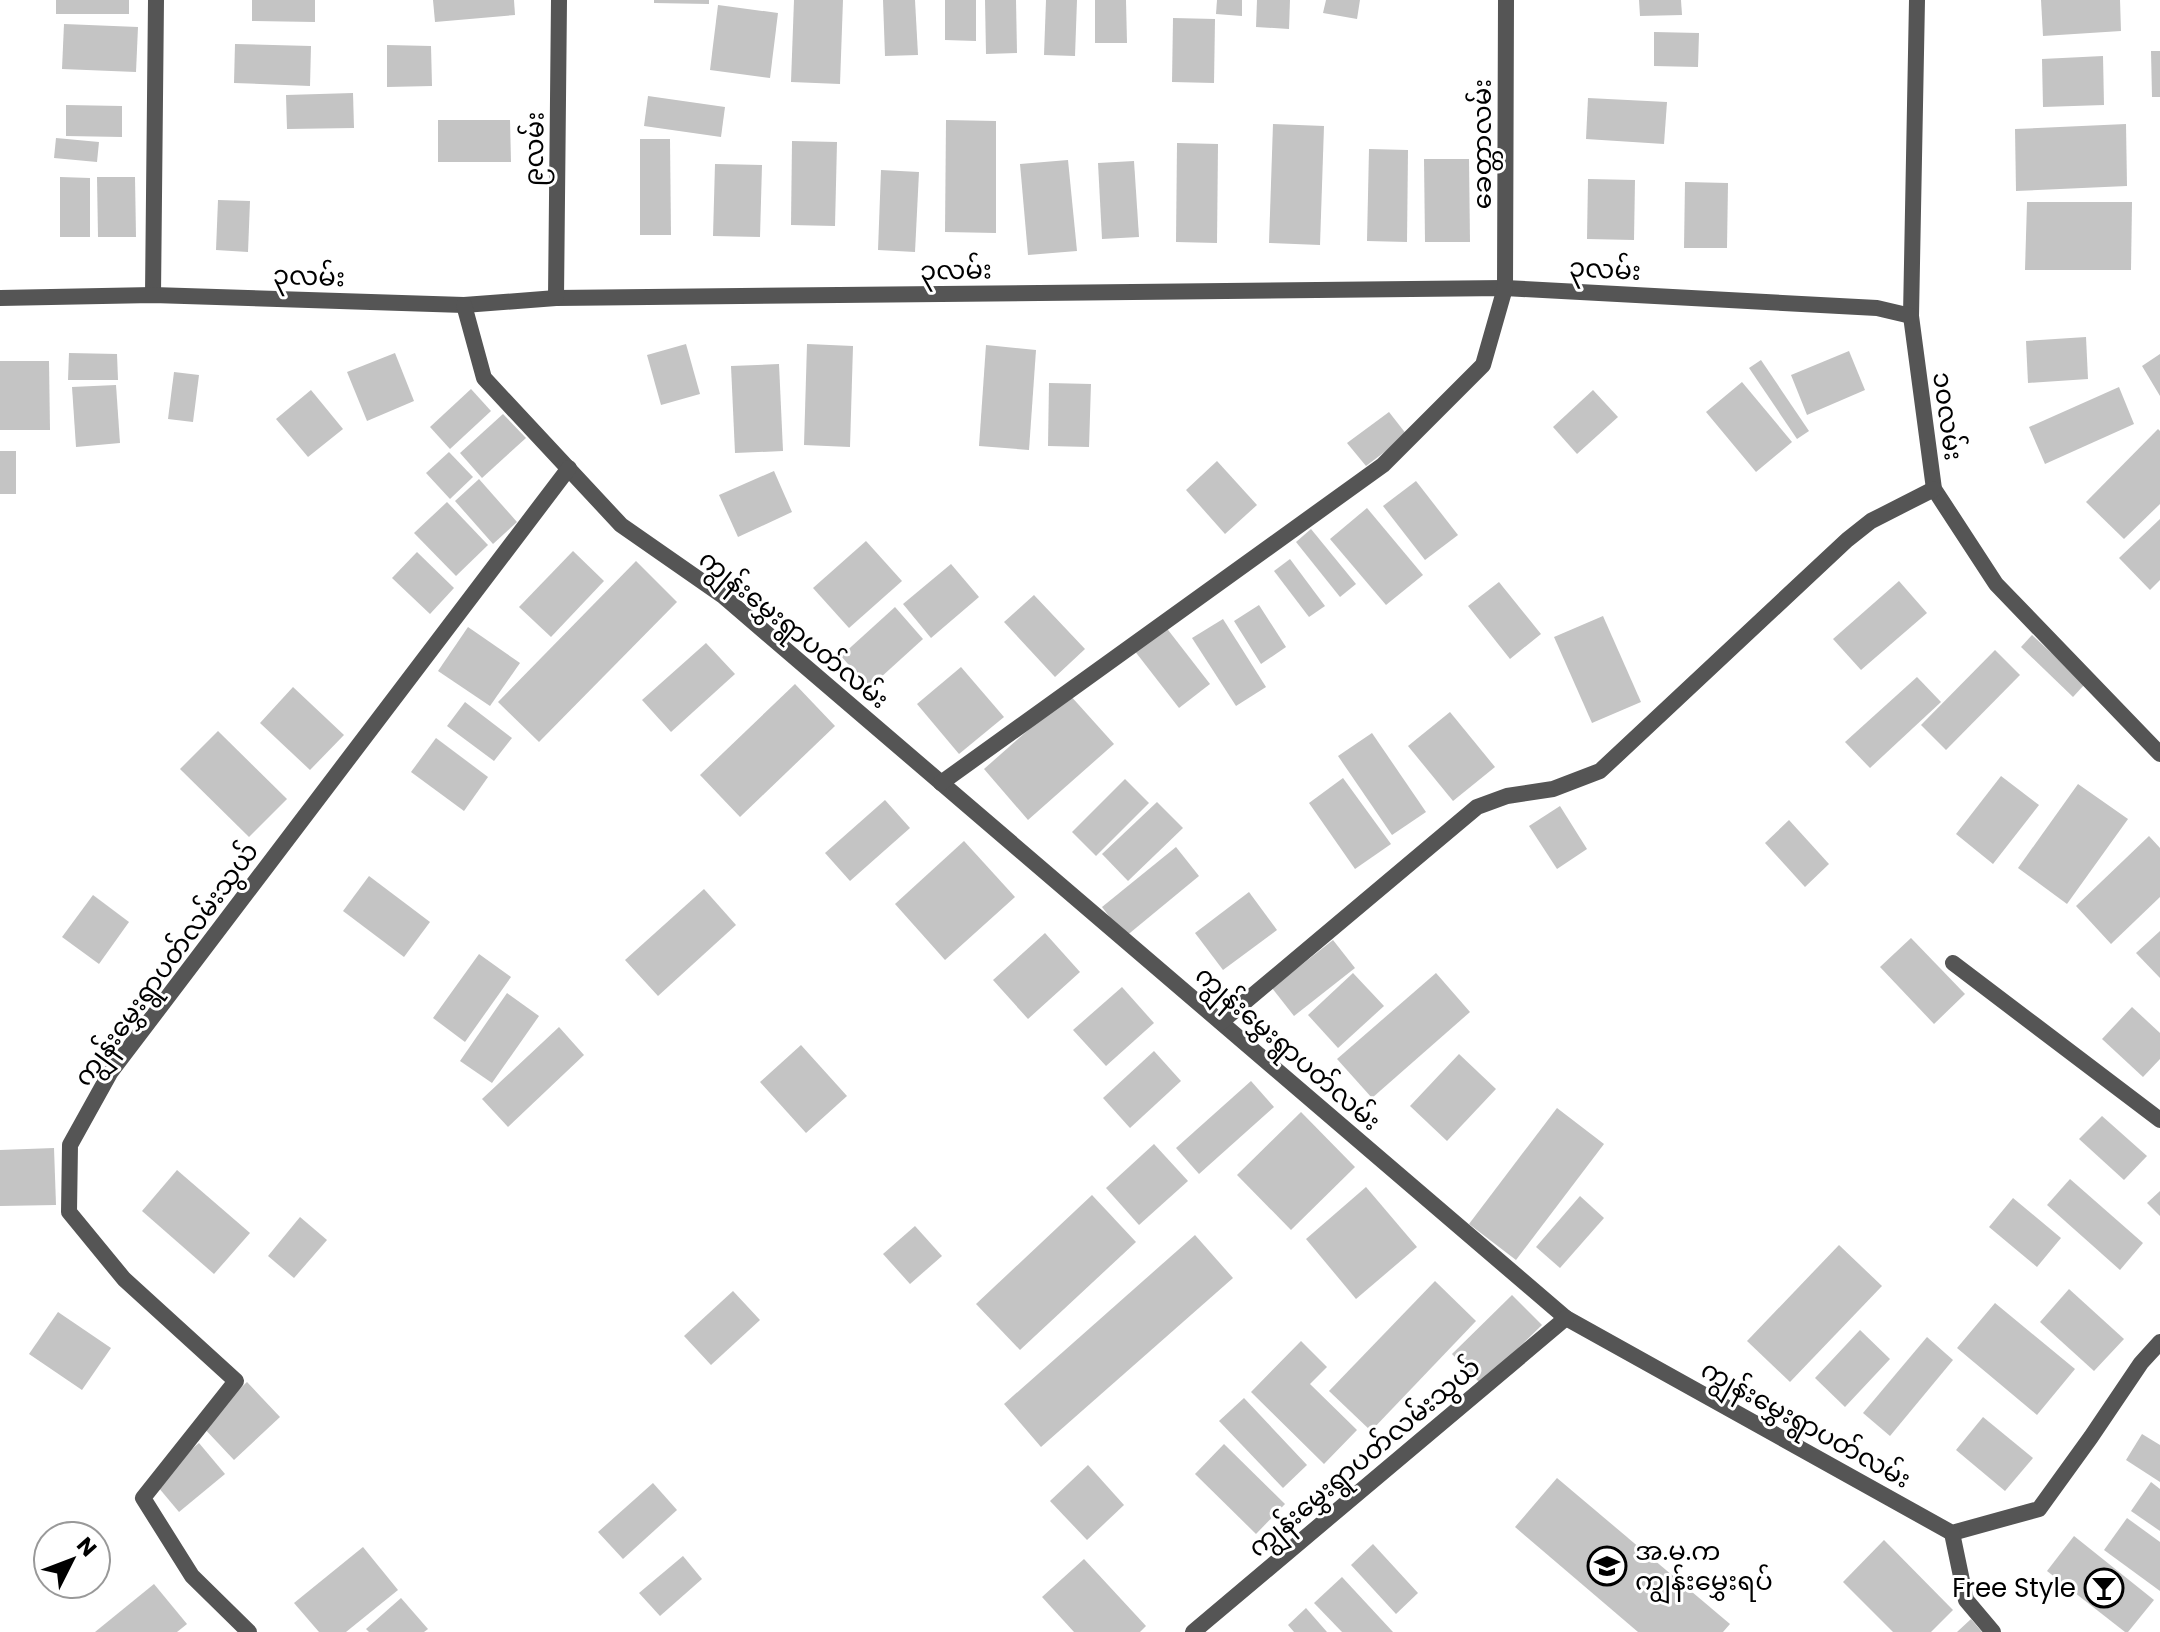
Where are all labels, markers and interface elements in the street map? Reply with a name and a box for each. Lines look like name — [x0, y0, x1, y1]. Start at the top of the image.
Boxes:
street label: ခေတ္တာလမ်း — [1464, 79, 1503, 209]
street label: ၉လမ်း — [515, 111, 556, 187]
street label: ၃လမ်း — [1568, 249, 1642, 292]
street label: ၃လမ်း — [920, 251, 992, 292]
street label: ၃လမ်း — [272, 257, 346, 298]
street label: ၁၀လမ်း — [1924, 369, 1972, 463]
street label: ကျွန်းမွှေးရွာပတ်လမ်း — [688, 541, 897, 721]
street label: ကျွန်းမွှေးရွာပတ်လမ်းသွယ် — [65, 835, 271, 1096]
street label: ကျွန်းမွှေးရွာပတ်လမ်း — [1184, 957, 1388, 1142]
street label: ကျွန်းမွှေးရွာပတ်လမ်းသွယ် — [1240, 1349, 1491, 1569]
street label: ကျွန်းမွှေးရွာပတ်လမ်း — [1692, 1351, 1917, 1501]
north arrow — [32, 1520, 112, 1600]
text: N — [69, 1530, 104, 1563]
place label: အ.မ.က ကျွန်းမွှေးရပ် — [1635, 1533, 1773, 1604]
school or university icon: အ.မ.က ကျွန်းမွှေးရပ် — [1586, 1545, 1628, 1587]
bar icon: Free Style — [2083, 1567, 2125, 1609]
place label: Free Style — [1952, 1570, 2076, 1606]

